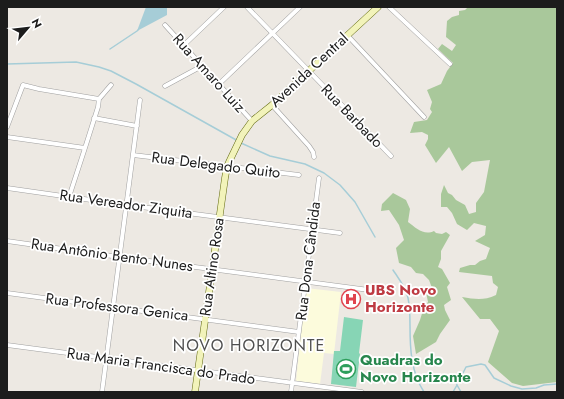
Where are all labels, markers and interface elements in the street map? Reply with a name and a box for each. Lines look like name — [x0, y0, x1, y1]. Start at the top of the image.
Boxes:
north arrow — [8, 8, 48, 48]
text: N — [28, 16, 46, 31]
street label: Avenida Central — [265, 28, 353, 112]
street label: Rua Amaro Luiz — [168, 29, 251, 117]
street label: Rua Barbado — [316, 79, 388, 153]
street label: Rua Delegado Quito — [150, 146, 282, 184]
street label: Rua Vereador Ziquita — [58, 184, 194, 224]
street label: Rua Dona Cândida — [290, 200, 326, 322]
street label: Rua Altino Rosa — [194, 216, 230, 318]
street label: Rua Antônio Bento Nunes — [30, 233, 194, 277]
place label: UBS Novo Horizonte — [365, 279, 437, 318]
street label: Rua Professora Genica — [44, 287, 190, 327]
hospital icon: UBS Novo Horizonte — [340, 288, 362, 310]
district label: NOVO HORIZONTE — [173, 334, 325, 357]
street label: Rua Maria Francisca do Prado — [65, 342, 257, 390]
place label: Quadras do Novo Horizonte — [360, 349, 471, 388]
sports icon: Quadras do Novo Horizonte — [335, 358, 357, 380]

